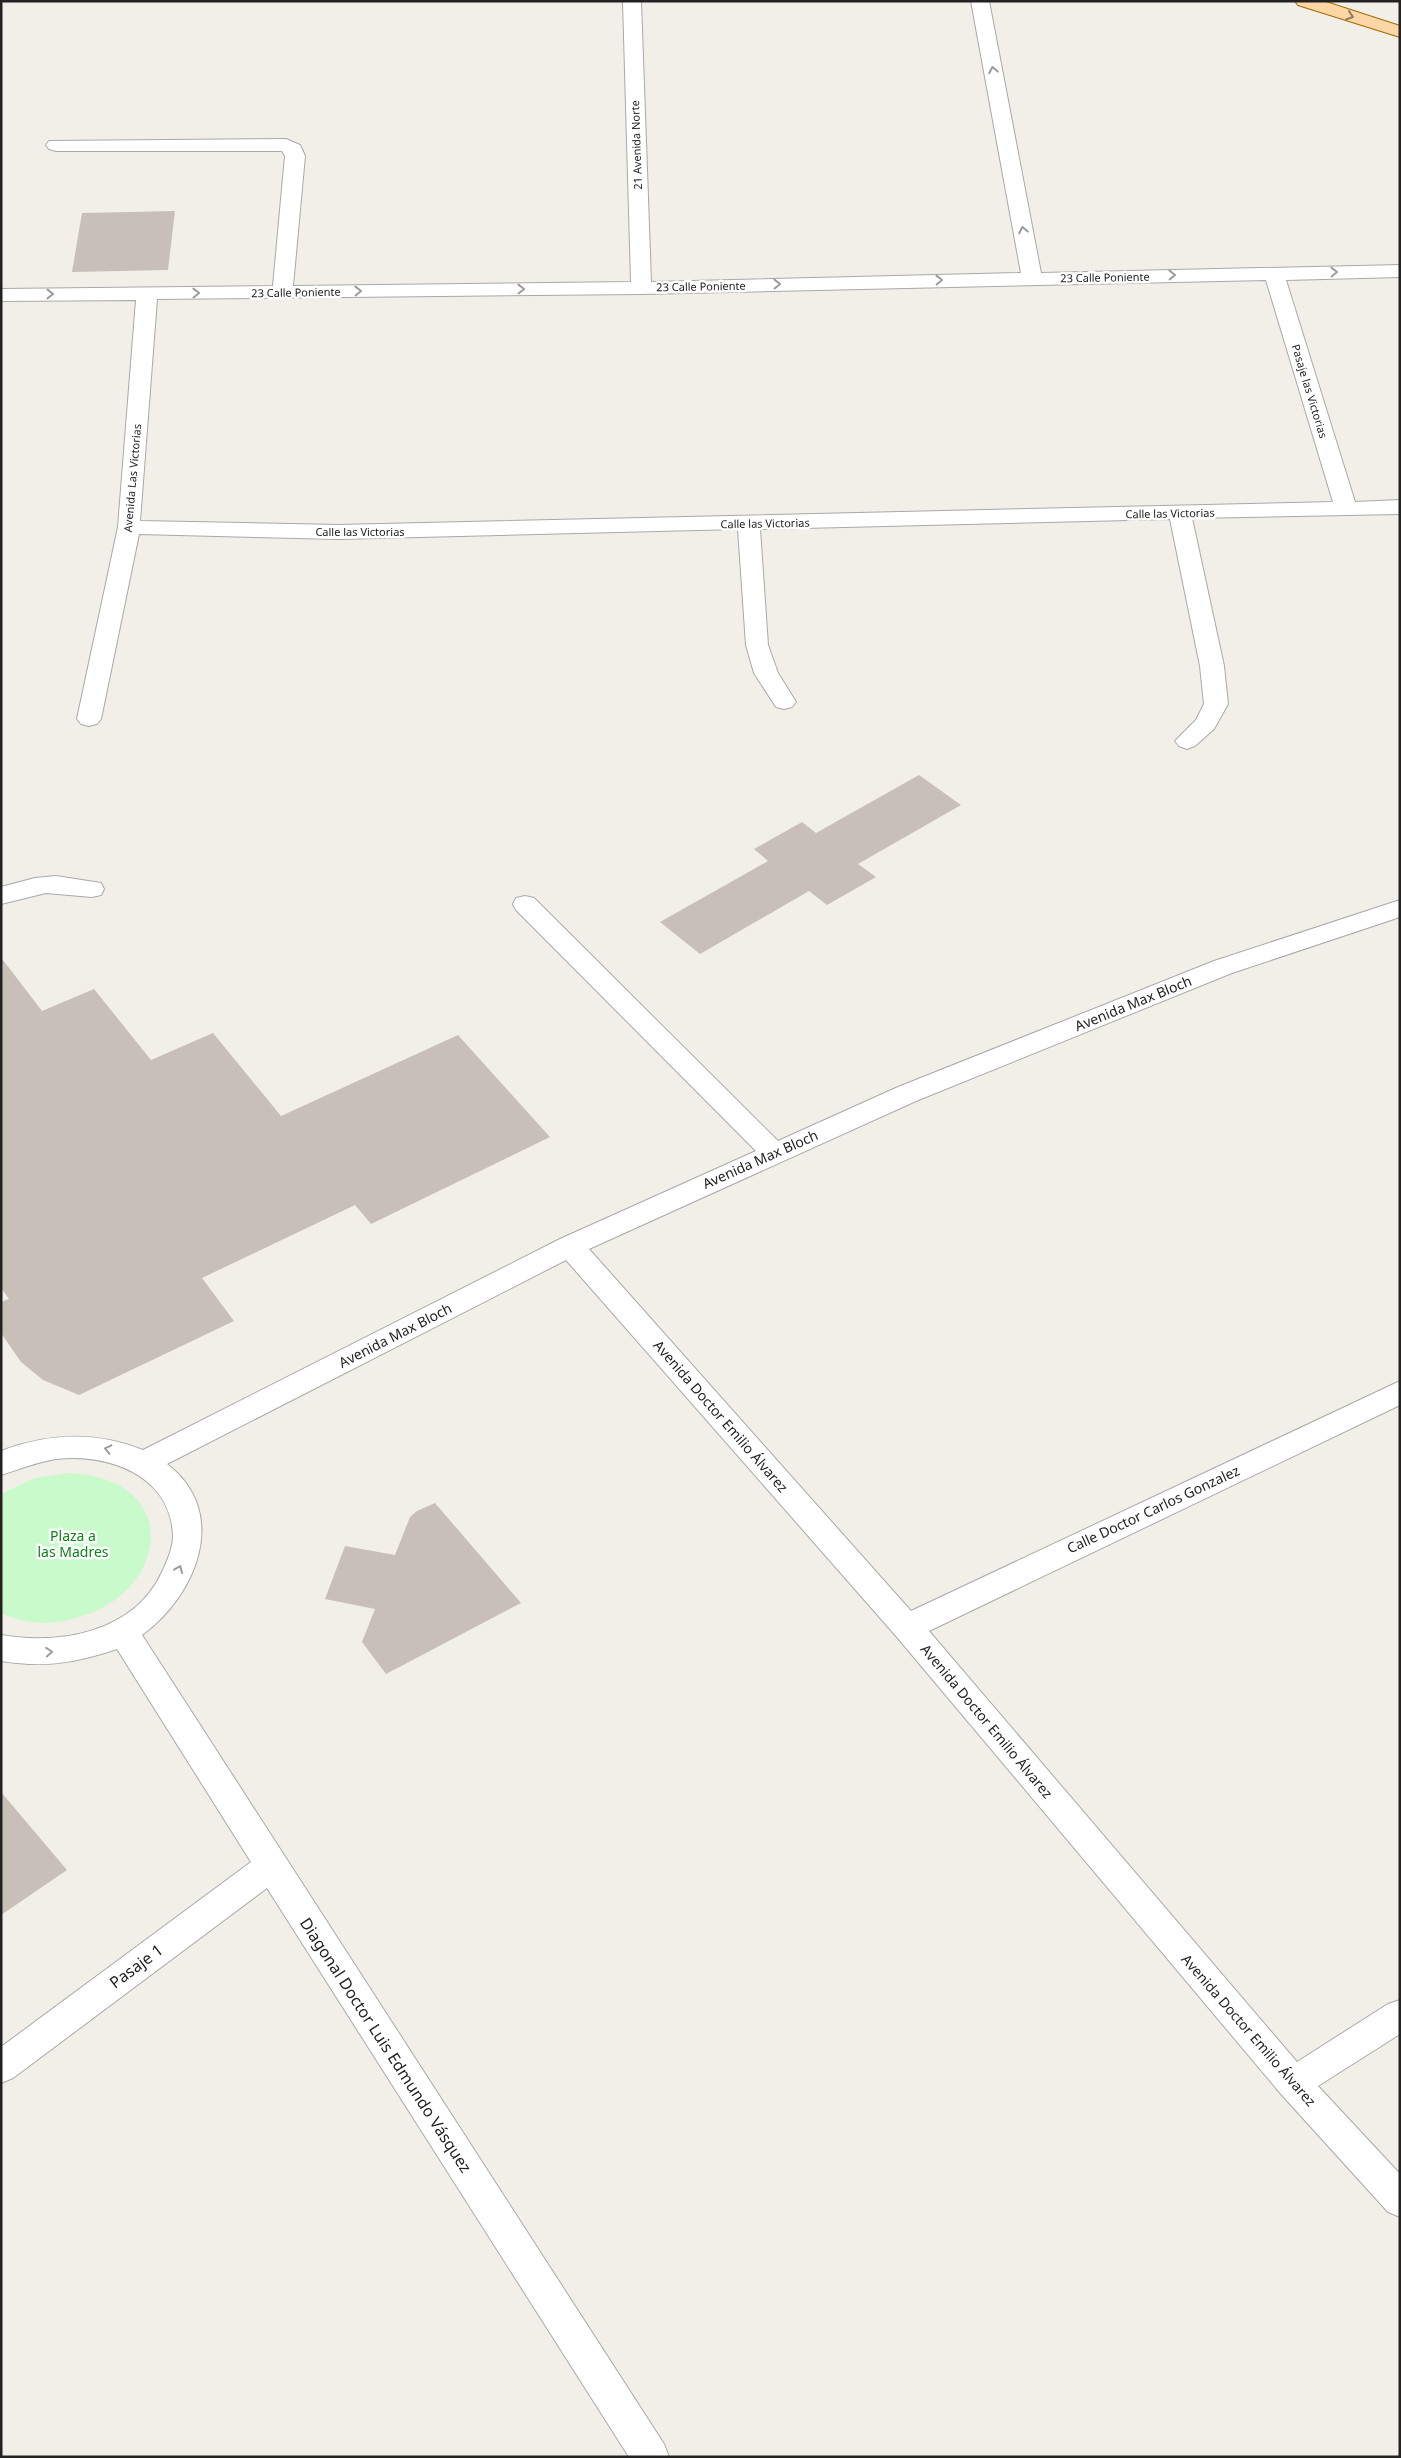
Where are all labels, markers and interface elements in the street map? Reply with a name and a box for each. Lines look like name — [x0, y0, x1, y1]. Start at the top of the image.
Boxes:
one-way arrow — [1345, 11, 1354, 21]
one-way arrow — [988, 66, 999, 75]
street label: 21 Avenida Norte — [627, 100, 645, 190]
one-way arrow — [1018, 226, 1029, 234]
one-way arrow — [1331, 267, 1339, 278]
street label: 23 Calle Poniente — [1060, 269, 1150, 285]
one-way arrow — [1168, 270, 1176, 281]
one-way arrow — [936, 275, 944, 285]
street label: 23 Calle Poniente — [656, 278, 746, 294]
one-way arrow — [773, 279, 781, 290]
street label: 23 Calle Poniente — [251, 284, 341, 300]
one-way arrow — [517, 284, 525, 294]
one-way arrow — [354, 286, 362, 296]
one-way arrow — [192, 288, 200, 298]
one-way arrow — [46, 289, 54, 299]
street label: Pasaje las Victorias — [1289, 342, 1331, 440]
street label: Avenida Las Victorias — [120, 423, 144, 533]
street label: Calle las Victorias — [1125, 505, 1215, 521]
street label: Calle las Victorias — [720, 515, 810, 531]
street label: Calle las Victorias — [315, 524, 405, 539]
street label: Avenida Max Bloch — [1072, 971, 1194, 1035]
street label: Avenida Max Bloch — [699, 1125, 821, 1193]
street label: Avenida Max Bloch — [335, 1298, 455, 1372]
street label: Avenida Doctor Emilio Álvarez — [650, 1336, 793, 1496]
one-way arrow — [103, 1444, 112, 1455]
street label: Calle Doctor Carlos Gonzalez — [1064, 1460, 1243, 1557]
park label: Plaza a las Madres — [37, 1526, 109, 1561]
one-way arrow — [173, 1566, 183, 1574]
street label: Avenida Doctor Emilio Álvarez — [917, 1640, 1057, 1802]
one-way arrow — [46, 1647, 54, 1658]
street label: Diagonal Doctor Luis Edmundo Vásquez — [295, 1913, 477, 2177]
street label: Pasaje 1 — [105, 1939, 167, 1993]
street label: Avenida Doctor Emilio Álvarez — [1178, 1950, 1321, 2110]

